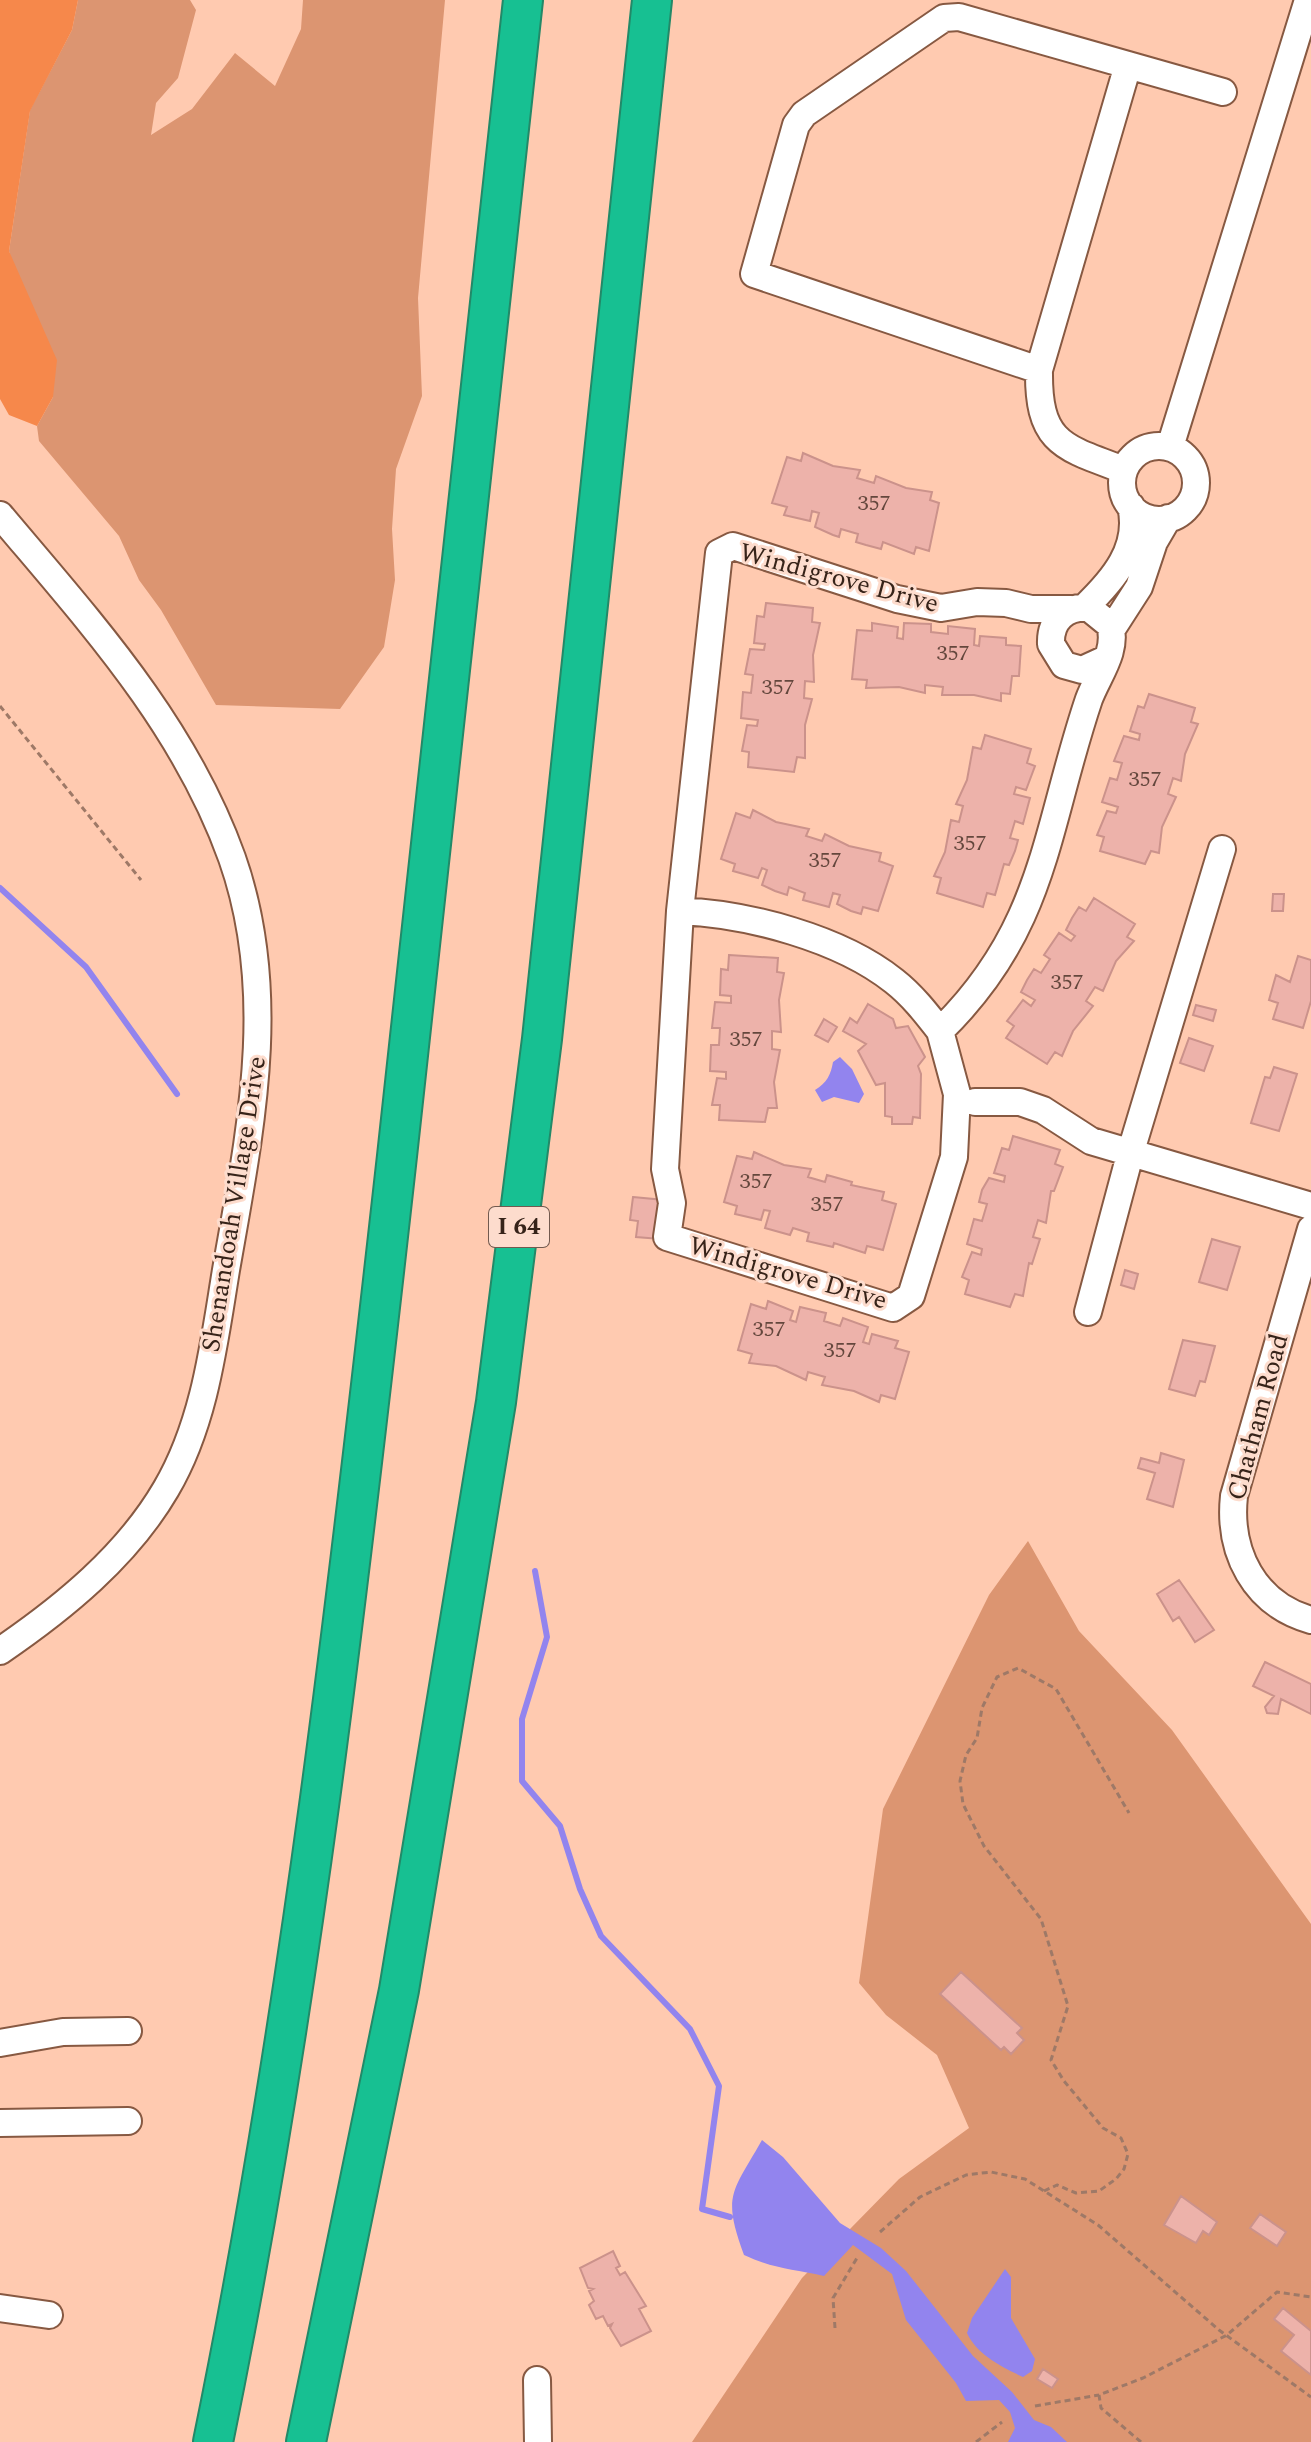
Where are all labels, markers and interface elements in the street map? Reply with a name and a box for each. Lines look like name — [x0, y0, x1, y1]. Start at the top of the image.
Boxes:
house number: 357 — [857, 487, 891, 520]
street label: Windigrove Drive — [735, 532, 943, 624]
house number: 357 — [936, 637, 970, 670]
house number: 357 — [761, 671, 795, 704]
house number: 357 — [1128, 763, 1162, 796]
house number: 357 — [953, 827, 987, 860]
house number: 357 — [808, 844, 842, 877]
house number: 357 — [1050, 966, 1084, 999]
house number: 357 — [729, 1023, 763, 1056]
street label: Shenandoah Village Drive — [191, 1053, 277, 1355]
house number: 357 — [739, 1165, 773, 1198]
house number: 357 — [810, 1188, 844, 1221]
road number: I 64 — [489, 1207, 549, 1247]
street label: Windigrove Drive — [684, 1226, 892, 1320]
house number: 357 — [752, 1313, 786, 1346]
street label: Chatham Road — [1217, 1329, 1299, 1505]
house number: 357 — [823, 1334, 857, 1367]

